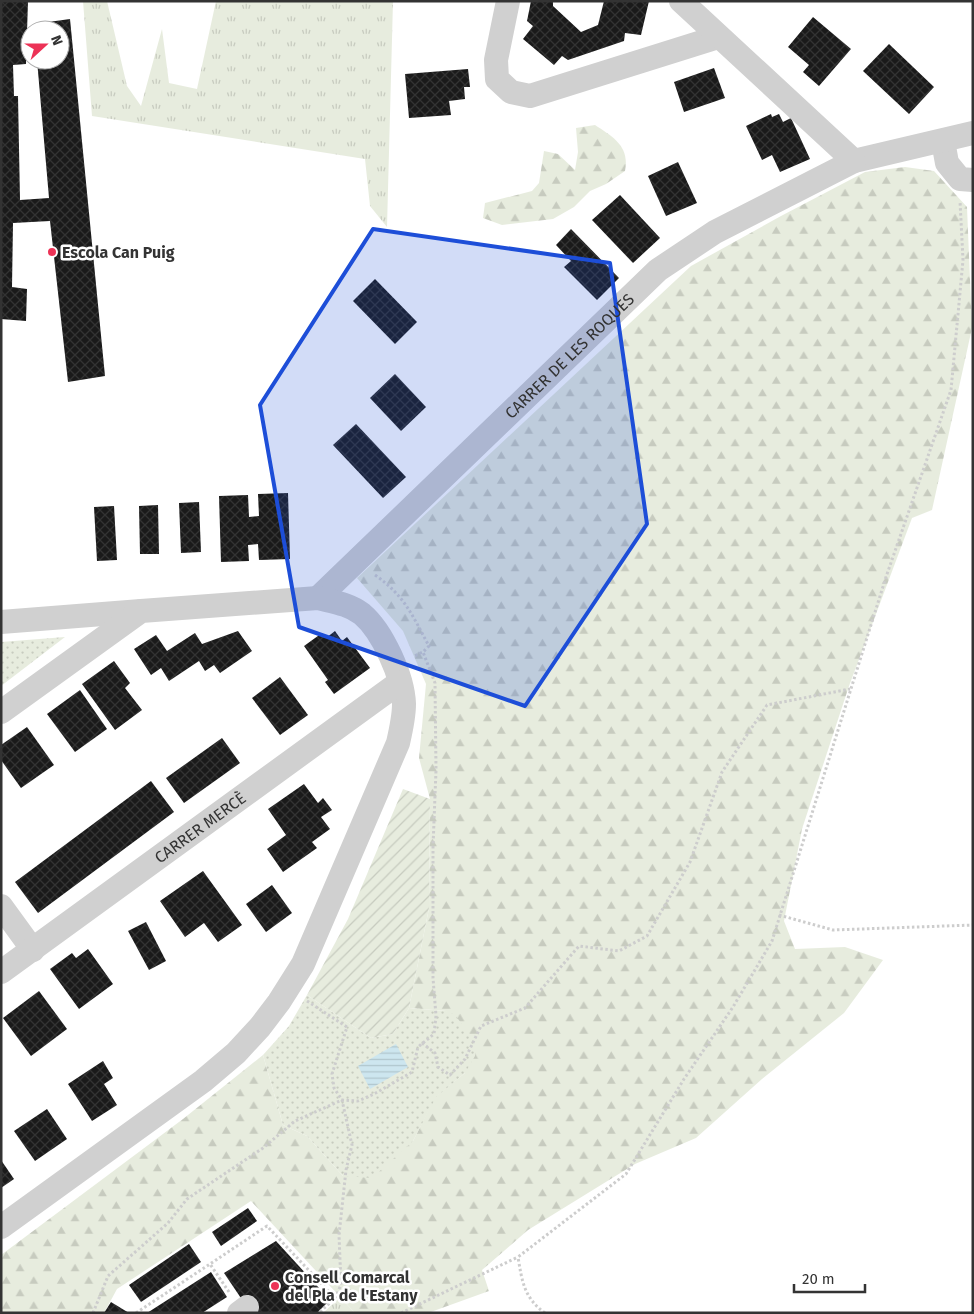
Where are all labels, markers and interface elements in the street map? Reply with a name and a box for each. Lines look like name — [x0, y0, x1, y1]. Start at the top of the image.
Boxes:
north arrow — [20, 20, 70, 70]
text: N — [47, 33, 66, 48]
place label: Escola Can Puig — [62, 243, 175, 262]
marker: Escola Can Puig — [46, 246, 58, 258]
street label: CARRER DE LES ROQUES — [501, 289, 638, 422]
street label: CARRER MERCÈ — [151, 787, 249, 867]
scale bar — [794, 1262, 865, 1294]
place label: Consell Comarcal del Pla de l'Estany — [285, 1268, 418, 1305]
text: 20 m — [802, 1270, 835, 1288]
marker: Consell Comarcal del Pla de l'Estany — [269, 1280, 281, 1292]

